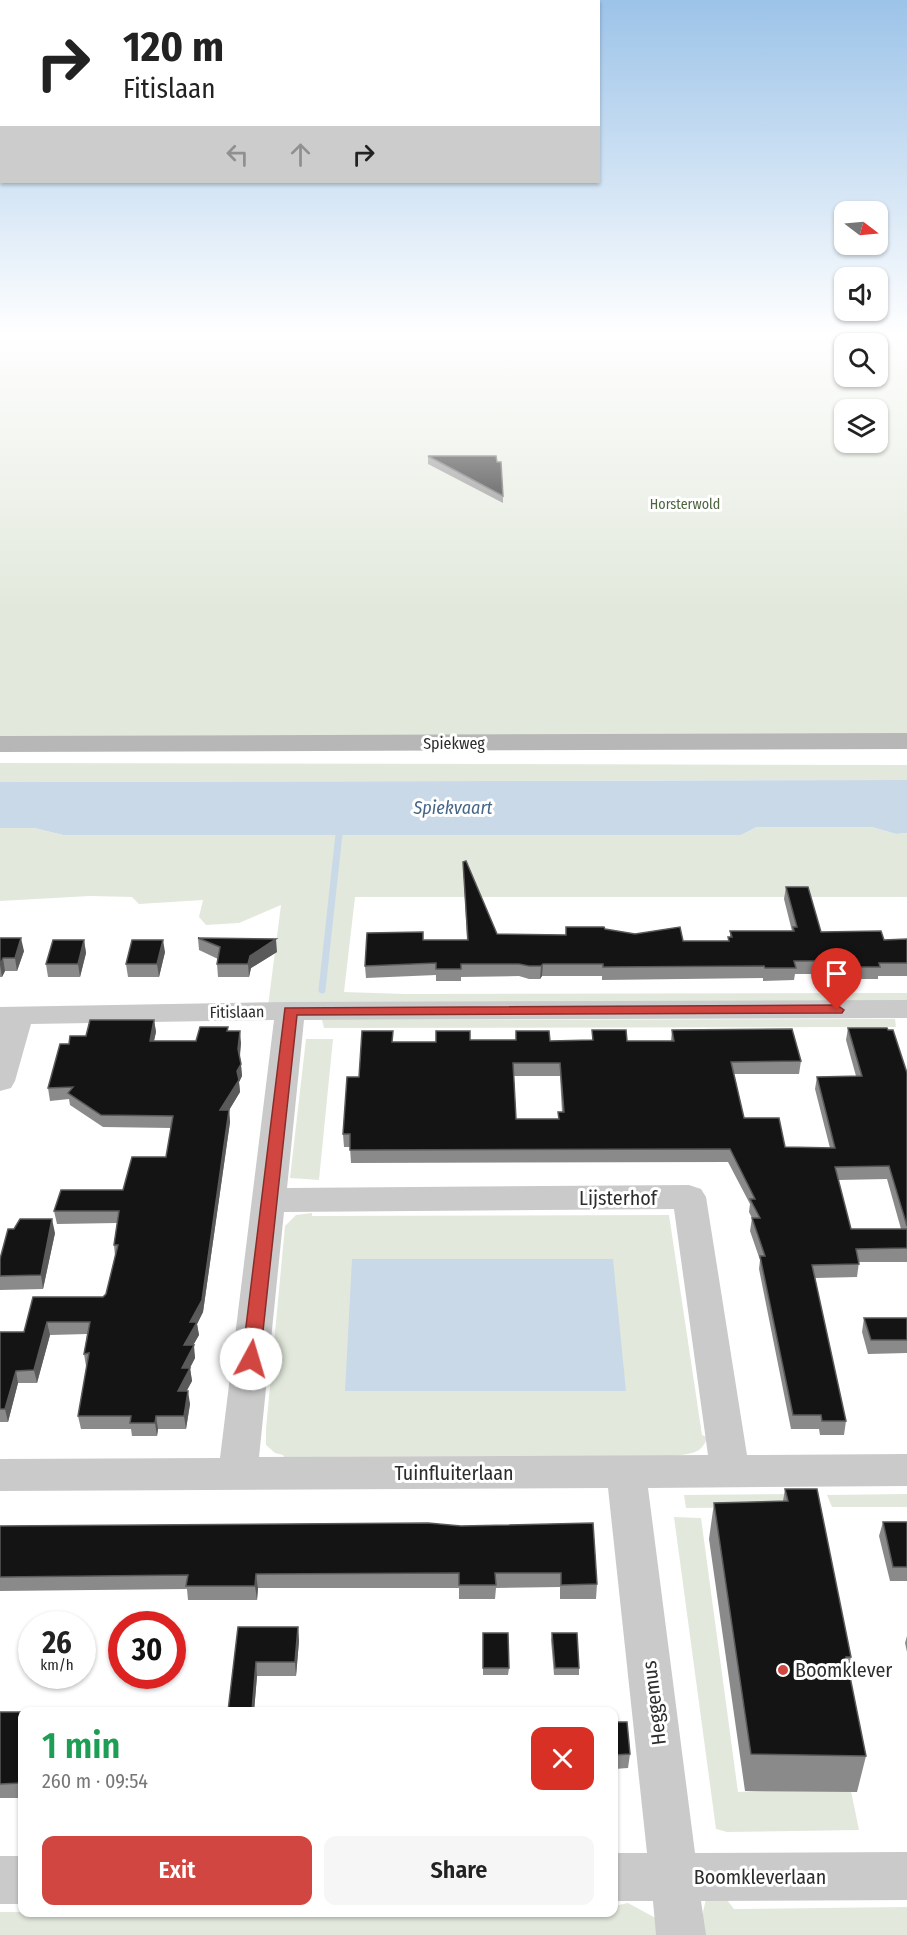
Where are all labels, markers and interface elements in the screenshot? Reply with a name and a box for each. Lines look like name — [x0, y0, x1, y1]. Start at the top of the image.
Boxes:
text: 120 m — [123, 22, 224, 72]
icon: right — [24, 24, 102, 102]
text: Fitislaan — [123, 73, 215, 105]
icon: left — [221, 138, 254, 171]
icon: ahead — [284, 138, 317, 171]
icon: right — [347, 138, 380, 171]
north arrow — [834, 201, 888, 255]
map controls — [834, 201, 888, 453]
button: sound — [834, 267, 888, 321]
button: search — [834, 333, 888, 387]
button: layers — [834, 399, 888, 453]
park label: Horsterwold — [650, 496, 720, 513]
street label: Spiekweg — [423, 734, 485, 753]
water label: Spiekvaart — [413, 797, 493, 819]
pin — [811, 948, 862, 1010]
icon: arrive — [820, 957, 853, 990]
street label: Fitislaan — [209, 1002, 265, 1022]
street label: Lijsterhof — [579, 1186, 659, 1210]
position arrow — [219, 1327, 283, 1391]
street label: Tuinfluiterlaan — [394, 1461, 514, 1485]
speed limit sign: 30 — [108, 1611, 186, 1689]
text: 26 — [42, 1625, 72, 1661]
text: km/h — [40, 1656, 74, 1674]
place label: Boomklever — [795, 1658, 892, 1682]
street label: Heggemus — [637, 1659, 671, 1747]
marker: Boomklever — [776, 1663, 790, 1677]
text: 1 min — [42, 1724, 120, 1768]
button: close — [531, 1727, 594, 1790]
text: 260 m · 09:54 — [42, 1769, 148, 1793]
button: Exit — [42, 1836, 312, 1905]
button: Share — [324, 1836, 594, 1905]
street label: Boomkleverlaan — [694, 1865, 826, 1889]

